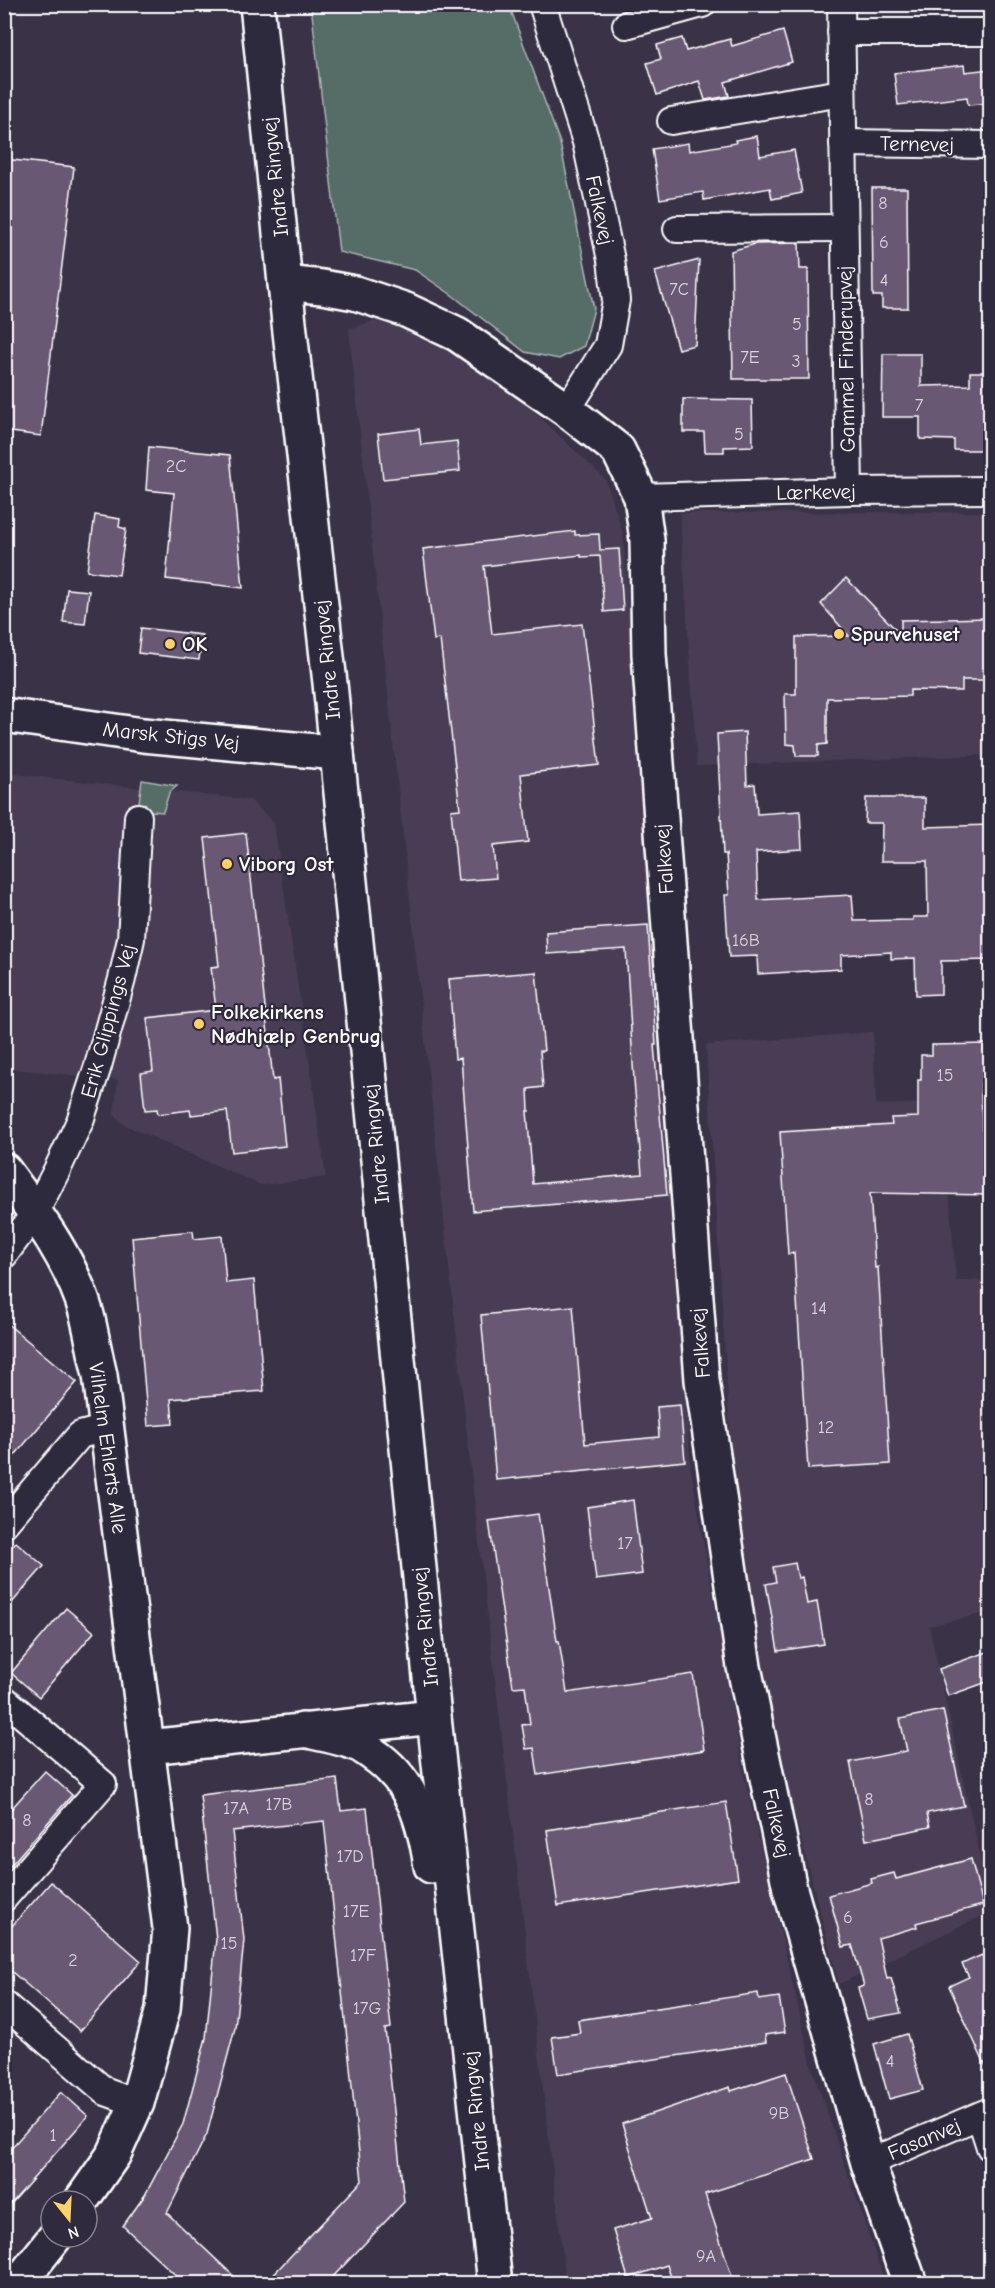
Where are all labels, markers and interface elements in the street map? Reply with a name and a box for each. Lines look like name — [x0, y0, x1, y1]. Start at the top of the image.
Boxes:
street label: Indre Ringvej — [257, 116, 293, 238]
street label: Ternevej — [880, 131, 954, 157]
street label: Falkevej — [581, 173, 619, 247]
house number: 8 — [878, 193, 888, 214]
house number: 6 — [879, 232, 889, 253]
street label: Gammel Finderupvej — [832, 265, 860, 453]
house number: 4 — [880, 270, 888, 291]
house number: 7C — [669, 279, 689, 300]
house number: 5 — [792, 314, 802, 335]
house number: 7E — [740, 347, 760, 368]
house number: 3 — [791, 351, 801, 372]
house number: 7 — [915, 395, 924, 416]
house number: 5 — [734, 424, 744, 445]
house number: 2C — [166, 456, 186, 477]
street label: Lærkevej — [776, 479, 856, 505]
street label: Indre Ringvej — [309, 599, 345, 721]
place label: Spurvehuset — [851, 622, 961, 646]
marker: Spurvehuset — [832, 627, 846, 641]
place label: OK — [182, 632, 207, 656]
marker: OK — [163, 637, 177, 651]
street label: Marsk Stigs Vej — [101, 717, 241, 755]
street label: Falkevej — [650, 823, 678, 895]
place label: Viborg Ost — [239, 852, 334, 876]
marker: Viborg Ost — [220, 857, 234, 871]
house number: 16B — [732, 930, 760, 951]
street label: Erik Glippings Vej — [76, 941, 140, 1101]
place label: Folkekirkens Nødhjælp Genbrug — [211, 1000, 381, 1048]
marker: Folkekirkens Nødhjælp Genbrug — [192, 1017, 206, 1031]
house number: 15 — [937, 1065, 953, 1086]
street label: Indre Ringvej — [358, 1083, 394, 1205]
house number: 14 — [811, 1298, 827, 1319]
street label: Falkevej — [685, 1307, 715, 1379]
street label: Vilhelm Ehlerts Alle — [84, 1361, 132, 1535]
house number: 12 — [818, 1417, 834, 1438]
house number: 17 — [617, 1533, 633, 1554]
street label: Indre Ringvej — [407, 1566, 443, 1688]
street label: Falkevej — [758, 1786, 796, 1860]
house number: 8 — [864, 1789, 874, 1810]
house number: 17B — [266, 1794, 292, 1815]
house number: 17A — [223, 1798, 249, 1819]
house number: 8 — [22, 1810, 32, 1831]
house number: 17D — [337, 1846, 363, 1867]
house number: 17E — [343, 1901, 369, 1922]
house number: 6 — [843, 1907, 853, 1928]
house number: 15 — [221, 1933, 237, 1954]
house number: 17F — [350, 1945, 377, 1966]
house number: 2 — [68, 1950, 78, 1971]
house number: 17G — [353, 1998, 381, 2019]
street label: Indre Ringvej — [458, 2050, 494, 2172]
house number: 4 — [886, 2051, 894, 2072]
house number: 9B — [769, 2103, 789, 2124]
street label: Fasanvej — [884, 2113, 964, 2165]
house number: 1 — [49, 2125, 57, 2146]
north arrow — [39, 2189, 99, 2249]
text: N — [66, 2222, 81, 2242]
house number: 9A — [696, 2246, 716, 2267]

